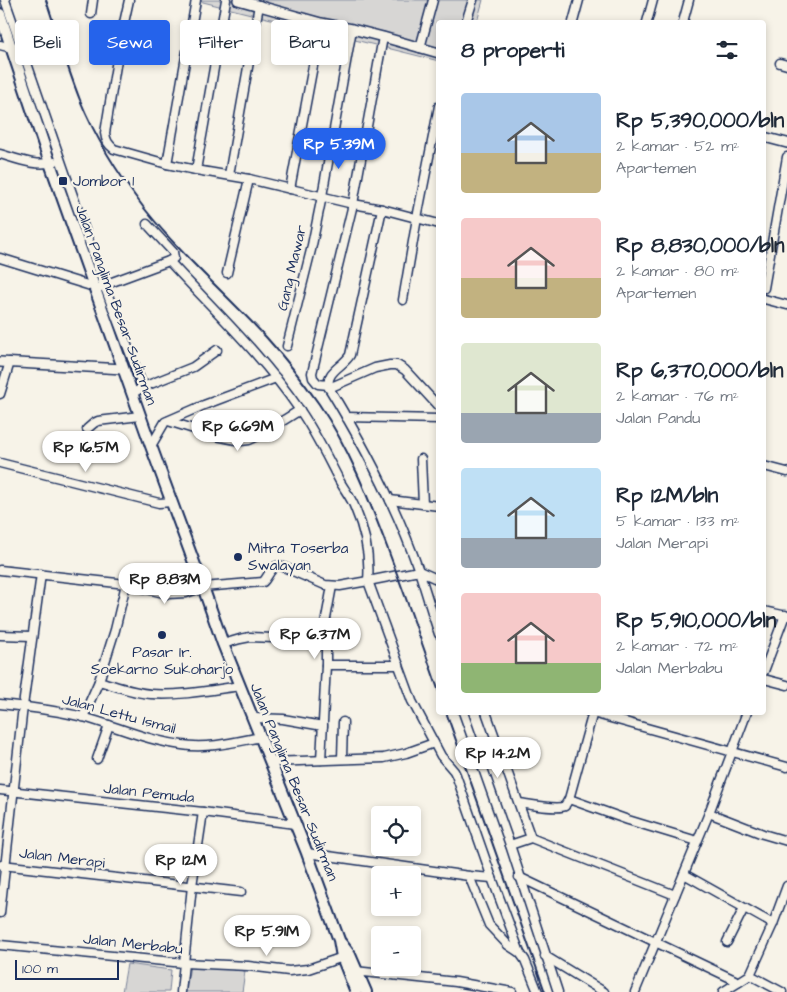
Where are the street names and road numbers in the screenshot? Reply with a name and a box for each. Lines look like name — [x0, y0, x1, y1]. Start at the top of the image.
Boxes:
street label: Jalan Panglima Besar Sudirman — [69, 202, 162, 409]
street label: Gang Mawar — [272, 223, 313, 313]
street label: Jalan Panglima Besar Sudirman — [244, 680, 344, 885]
street label: Jalan Lettu Ismail — [60, 689, 178, 739]
street label: Jalan Pemuda — [102, 778, 196, 808]
street label: Jalan Merapi — [18, 842, 107, 874]
street label: Jalan Merbabu — [82, 928, 184, 960]

